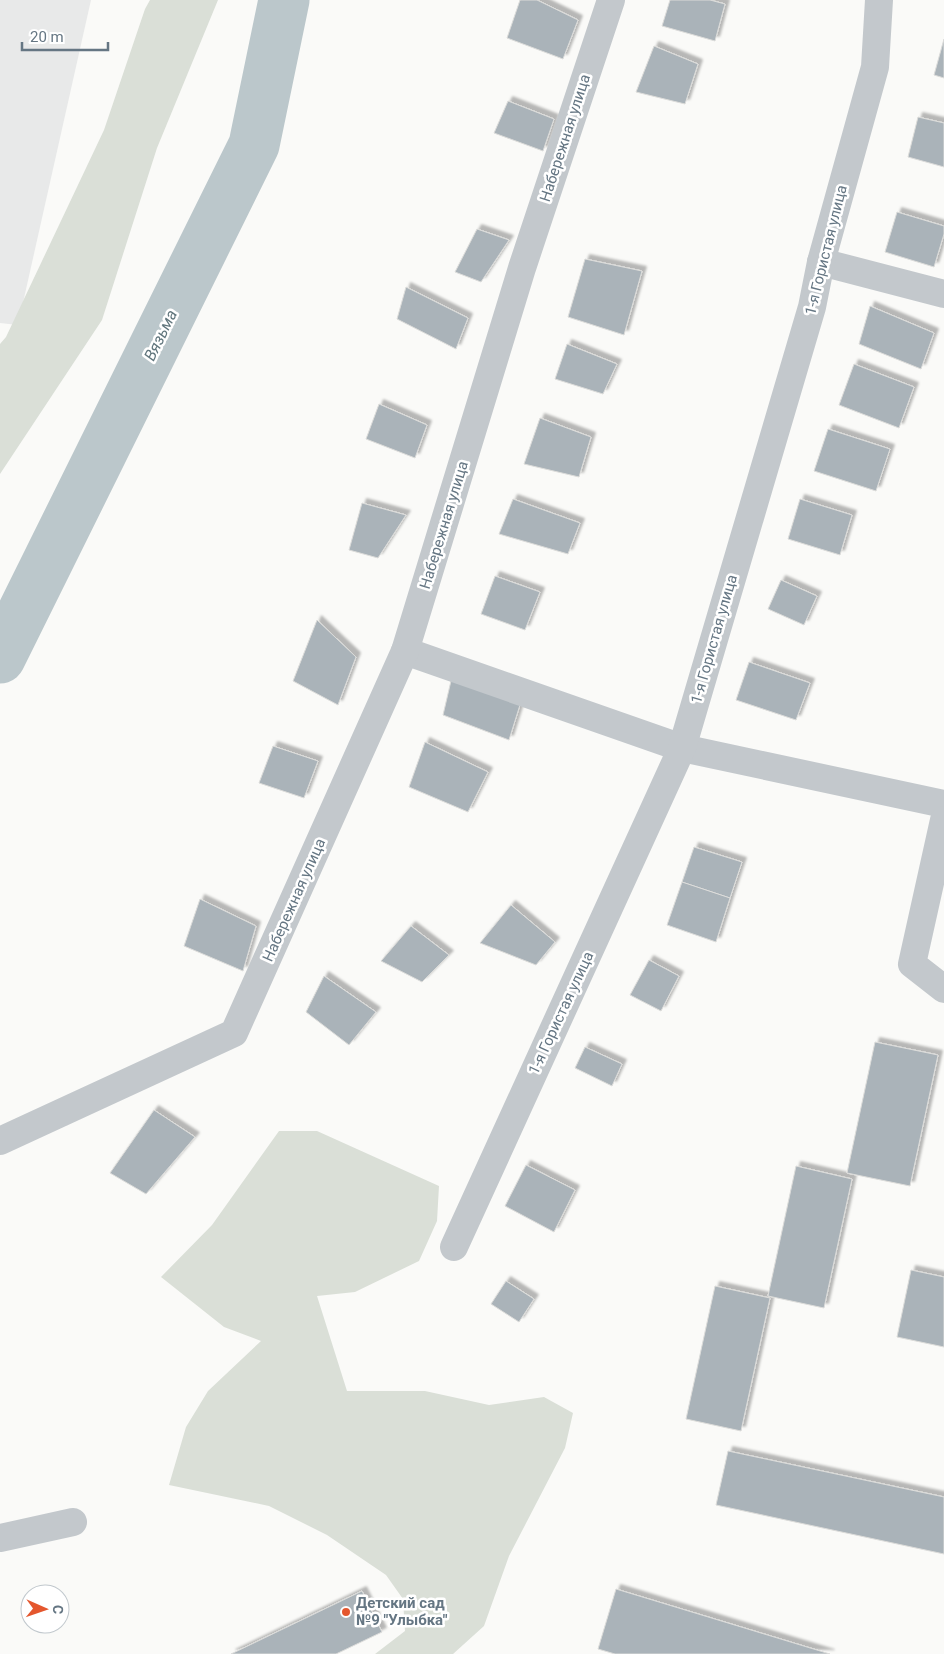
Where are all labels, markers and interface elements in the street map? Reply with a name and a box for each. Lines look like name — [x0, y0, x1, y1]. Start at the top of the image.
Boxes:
scale bar — [22, 20, 109, 52]
text: 20 m — [30, 28, 64, 46]
street label: Набережная улица — [536, 72, 594, 204]
street label: 1-я Гористая улица — [801, 183, 851, 317]
water label: Вязьма — [140, 307, 181, 364]
street label: Набережная улица — [416, 459, 472, 591]
street label: 1-я Гористая улица — [687, 572, 741, 706]
street label: Набережная улица — [259, 836, 329, 964]
street label: 1-я Гористая улица — [525, 949, 597, 1077]
north arrow — [20, 1584, 70, 1634]
place label: Детский сад №9 "Улыбка" — [356, 1594, 448, 1629]
text: С — [50, 1605, 66, 1614]
marker: Детский сад №9 "Улыбка" — [340, 1606, 352, 1618]

